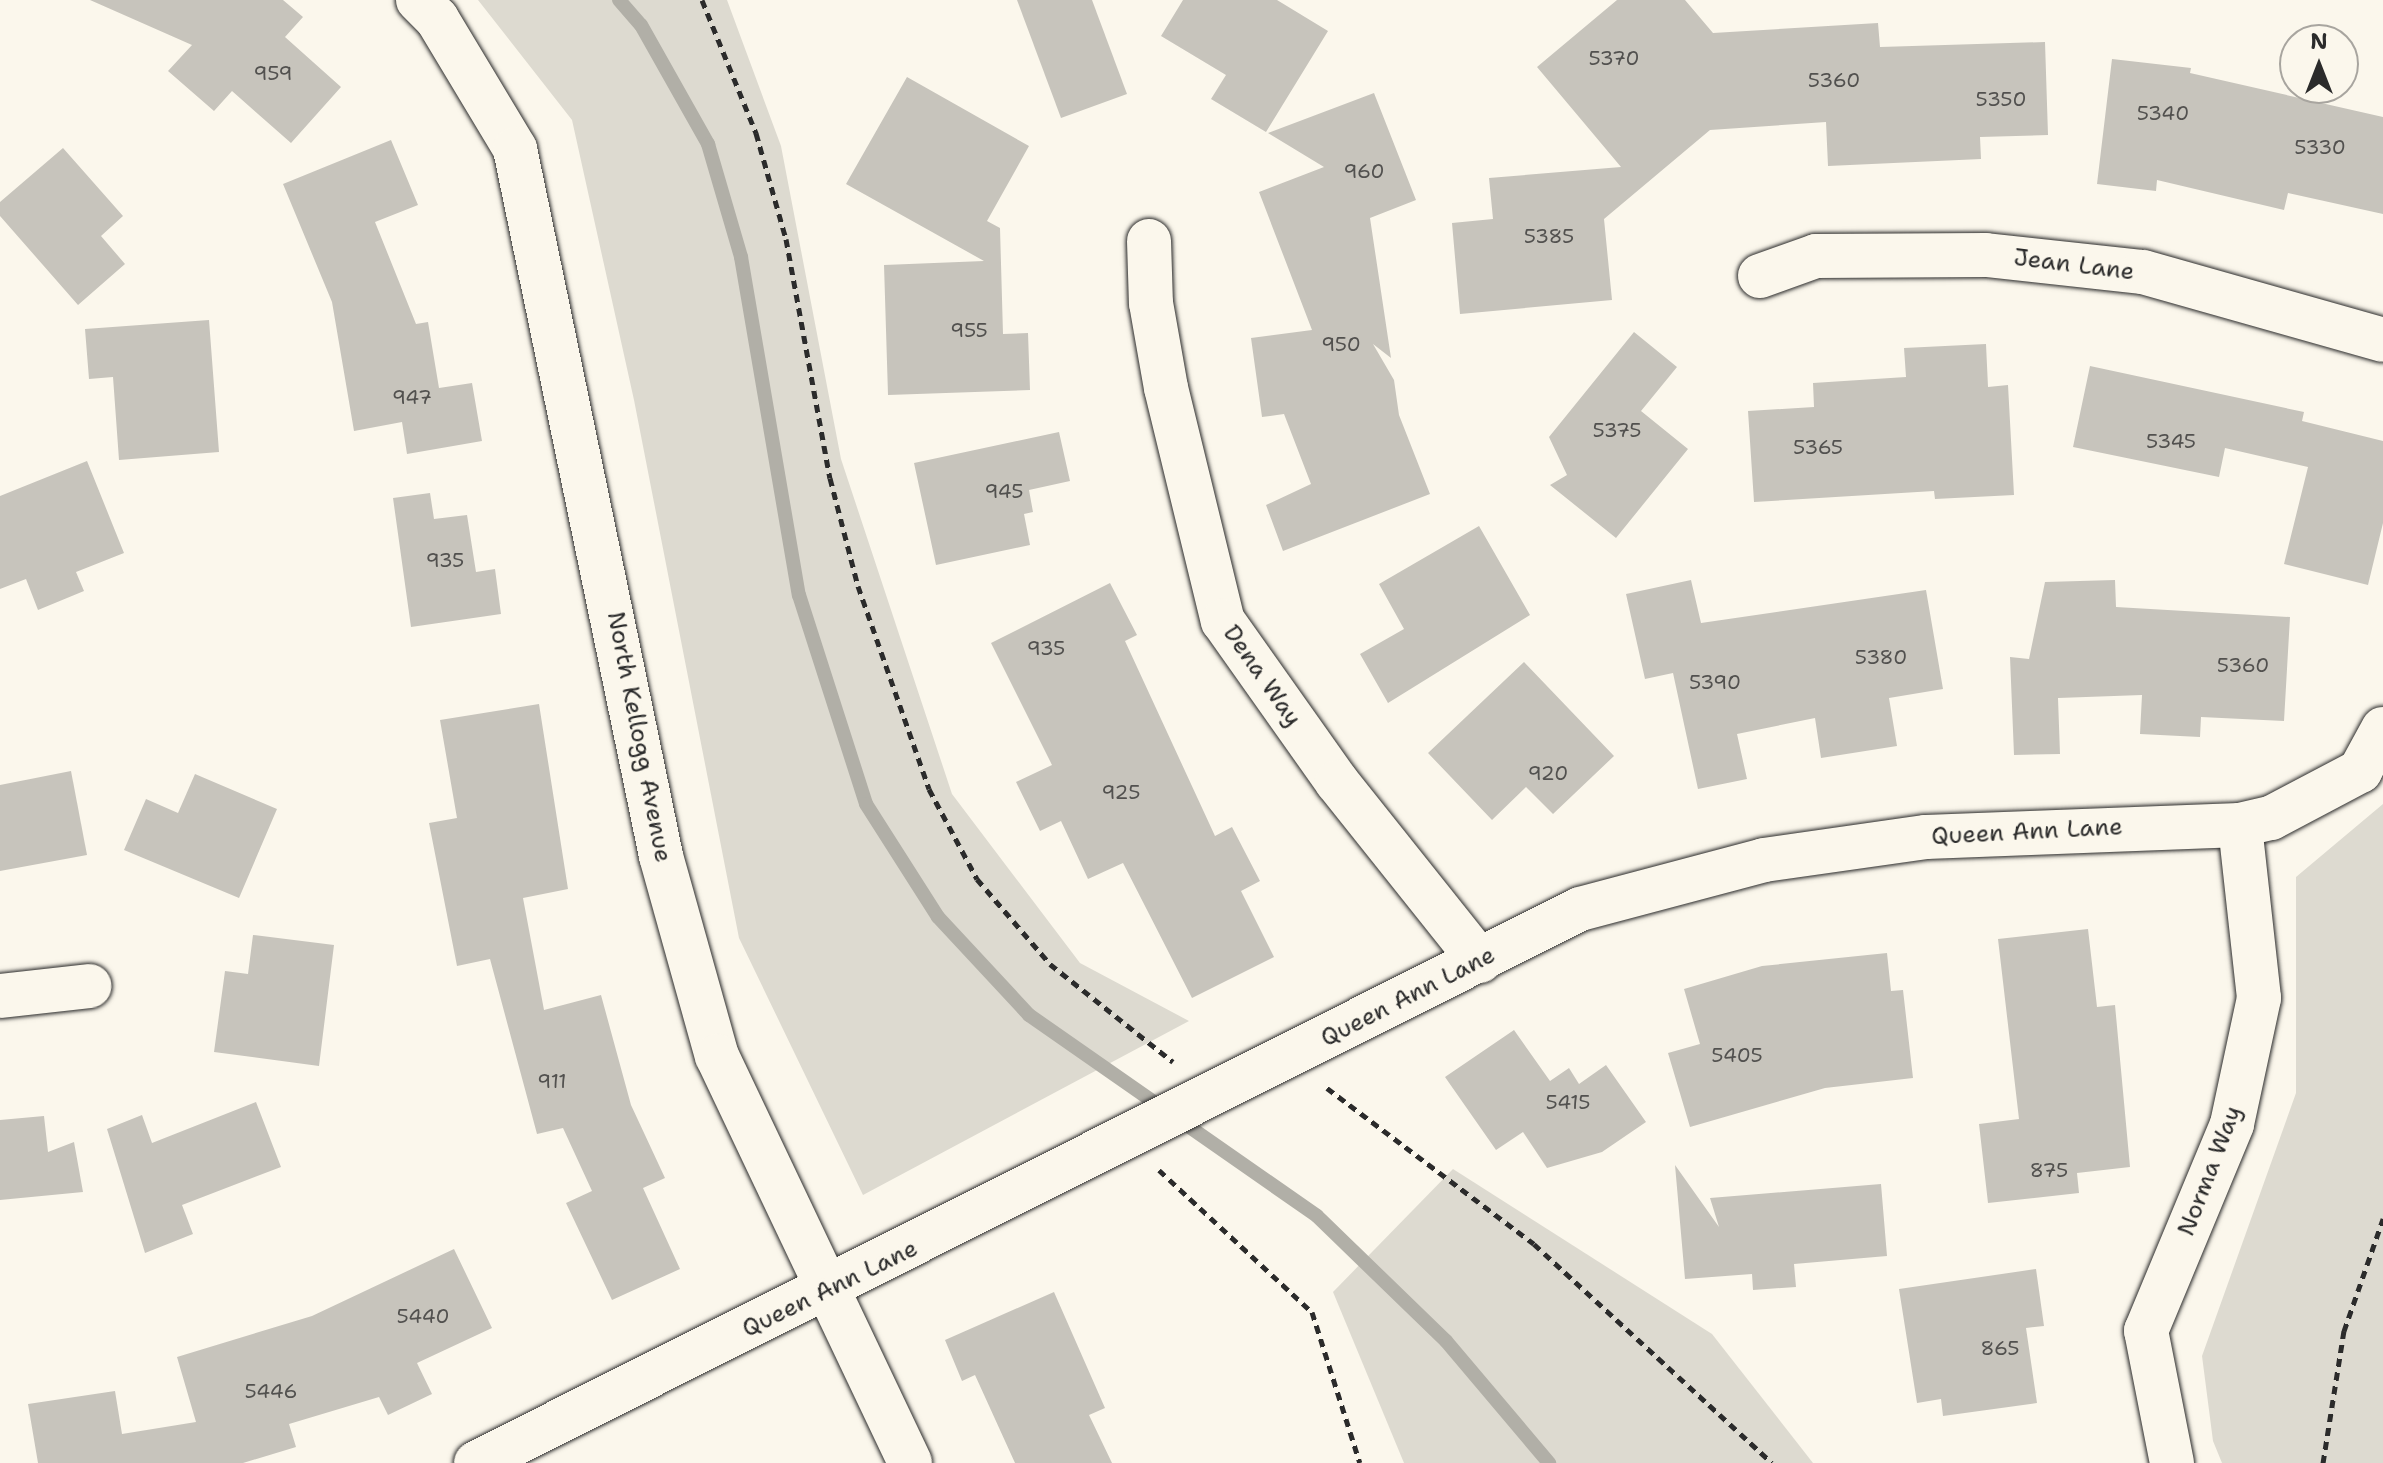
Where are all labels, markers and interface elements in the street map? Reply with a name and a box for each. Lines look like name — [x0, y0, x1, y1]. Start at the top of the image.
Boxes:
north arrow — [2279, 24, 2359, 104]
text: N — [2310, 27, 2328, 56]
house number: 5370 — [1588, 46, 1640, 70]
house number: 959 — [254, 61, 292, 85]
house number: 5360 — [1808, 68, 1860, 92]
house number: 5350 — [1976, 87, 2026, 111]
house number: 5340 — [2137, 101, 2189, 125]
house number: 5330 — [2294, 135, 2346, 159]
house number: 960 — [1343, 159, 1385, 183]
house number: 5385 — [1524, 224, 1574, 248]
street label: Jean Lane — [2012, 243, 2136, 287]
house number: 955 — [950, 318, 988, 342]
house number: 950 — [1321, 332, 1361, 356]
house number: 947 — [392, 385, 432, 409]
house number: 5375 — [1592, 418, 1642, 442]
house number: 5345 — [2146, 429, 2196, 453]
house number: 5365 — [1793, 435, 1843, 459]
house number: 945 — [985, 479, 1023, 503]
house number: 935 — [426, 548, 464, 572]
street label: North Kellogg Avenue — [601, 609, 677, 865]
street label: Dena Way — [1217, 620, 1307, 732]
house number: 935 — [1027, 636, 1065, 660]
house number: 5380 — [1855, 645, 1907, 669]
house number: 5360 — [2217, 653, 2269, 677]
house number: 5390 — [1689, 670, 1741, 694]
house number: 920 — [1528, 761, 1568, 785]
house number: 925 — [1102, 780, 1140, 804]
street label: Queen Ann Lane — [1931, 813, 2123, 851]
street label: Queen Ann Lane — [1316, 941, 1500, 1053]
house number: 5405 — [1711, 1043, 1763, 1067]
house number: 911 — [537, 1069, 567, 1093]
house number: 5415 — [1545, 1090, 1591, 1114]
street label: Norma Way — [2172, 1102, 2248, 1240]
house number: 875 — [2030, 1158, 2068, 1182]
street label: Queen Ann Lane — [738, 1234, 922, 1344]
house number: 5440 — [396, 1304, 450, 1328]
house number: 865 — [1981, 1336, 2019, 1360]
house number: 5446 — [245, 1379, 297, 1403]

